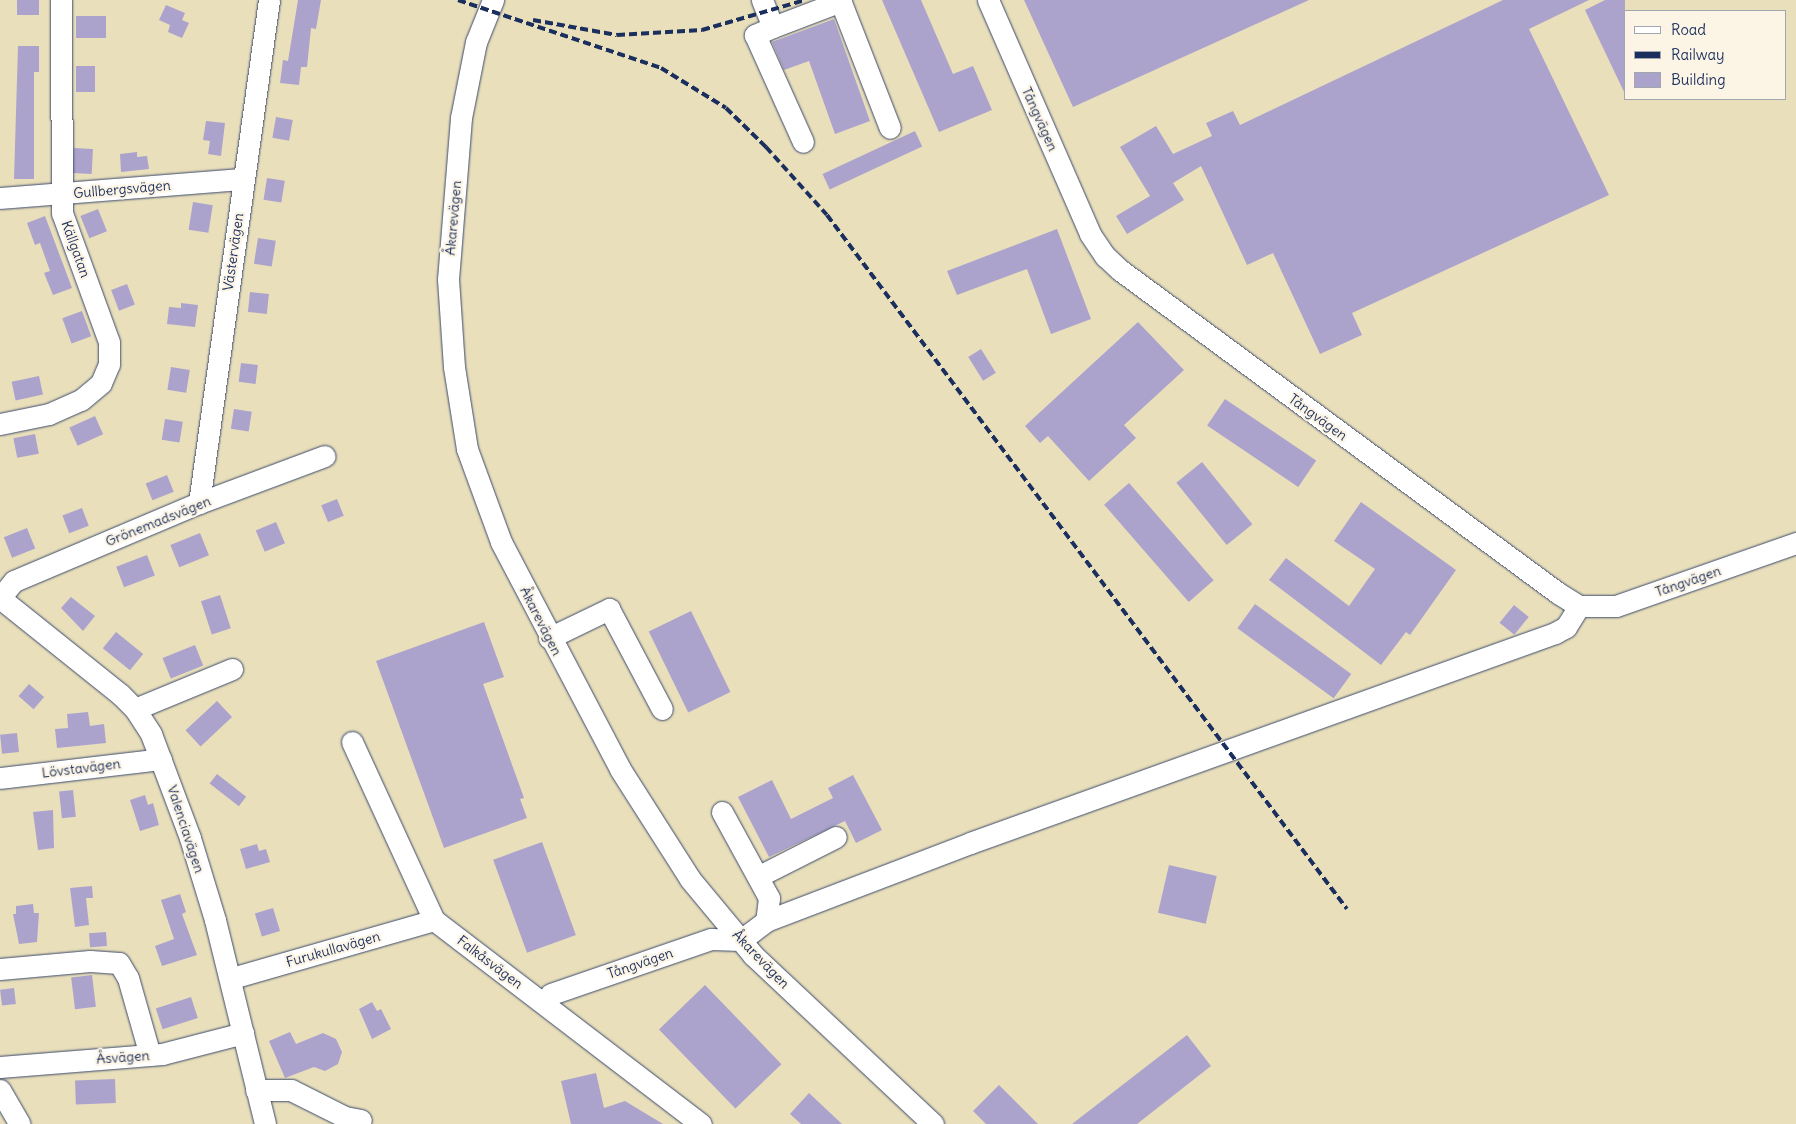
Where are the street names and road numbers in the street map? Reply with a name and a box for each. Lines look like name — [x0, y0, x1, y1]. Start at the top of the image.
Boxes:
street label: Tångvägen — [1018, 84, 1062, 154]
street label: Gullbergsvägen — [73, 176, 171, 202]
street label: Åkarevägen — [441, 180, 465, 256]
street label: Västervägen — [219, 212, 247, 292]
street label: Källgatan — [58, 218, 94, 280]
street label: Tångvägen — [1285, 390, 1351, 444]
street label: Grönemadsvägen — [103, 492, 213, 550]
street label: Tångvägen — [1653, 562, 1723, 600]
street label: Åkarevägen — [516, 584, 566, 658]
street label: Lövstavägen — [41, 755, 121, 781]
street label: Valenciavägen — [164, 783, 208, 875]
street label: Åkarevägen — [729, 926, 793, 992]
street label: Furukullavägen — [284, 928, 382, 970]
street label: Falkåsvägen — [454, 932, 526, 992]
street label: Tångvägen — [605, 944, 675, 982]
street label: Åsvägen — [96, 1047, 150, 1067]

